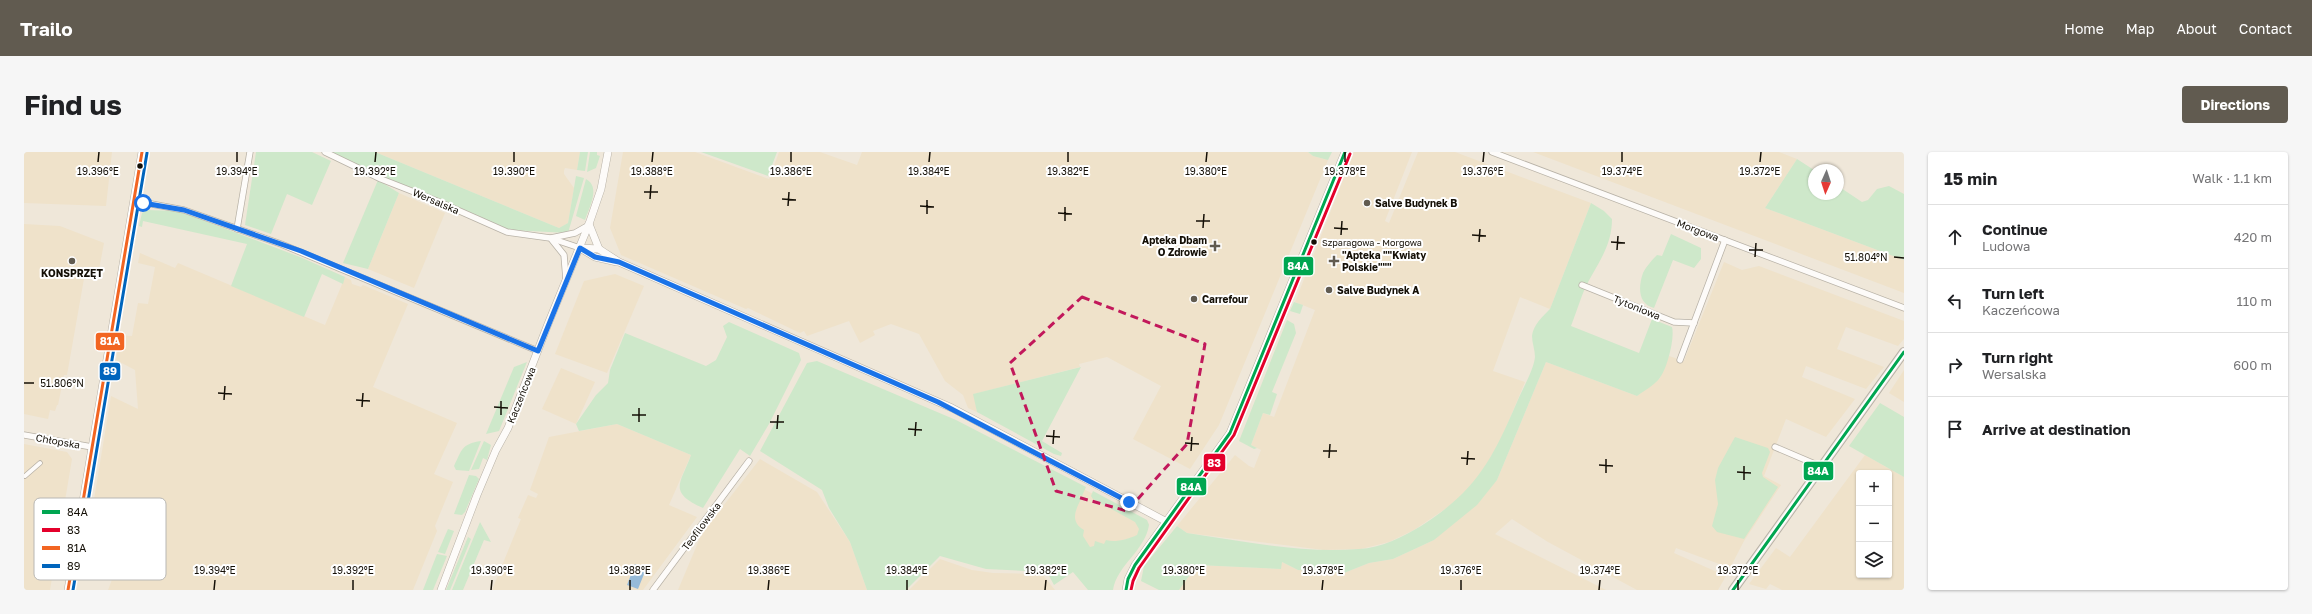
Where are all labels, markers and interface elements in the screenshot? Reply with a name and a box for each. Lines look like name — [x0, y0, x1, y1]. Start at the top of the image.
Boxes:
text: Trailo — [20, 17, 73, 40]
text: Home — [2064, 20, 2104, 37]
text: Map — [2126, 20, 2154, 37]
text: About — [2176, 20, 2217, 37]
text: Contact — [2239, 20, 2292, 37]
button: Directions — [2182, 86, 2288, 123]
text: Find us — [24, 88, 122, 121]
unlabelled marker — [135, 161, 145, 171]
north arrow — [1808, 164, 1844, 200]
text: 19.396°E — [77, 165, 119, 177]
text: 19.394°E — [216, 165, 258, 177]
text: 19.392°E — [354, 165, 396, 177]
text: 19.390°E — [493, 165, 535, 177]
text: 19.388°E — [631, 165, 673, 177]
text: 19.386°E — [770, 165, 812, 177]
text: 19.384°E — [908, 165, 950, 177]
text: 19.382°E — [1047, 165, 1089, 177]
text: 19.380°E — [1185, 165, 1227, 177]
text: 19.378°E — [1324, 165, 1366, 177]
text: 19.376°E — [1462, 165, 1504, 177]
text: 19.374°E — [1602, 165, 1642, 177]
text: 19.372°E — [1740, 165, 1780, 177]
text: 15 min — [1944, 168, 1997, 189]
text: Walk · 1.1 km — [2192, 170, 2272, 186]
street label: Wersalska — [411, 186, 461, 216]
route start — [134, 194, 152, 212]
place label: Salve Budynek B — [1375, 197, 1457, 209]
marker: Salve Budynek B — [1362, 198, 1372, 208]
street label: Morgowa — [1675, 217, 1721, 243]
text: Continue — [1982, 220, 2048, 238]
icon: ahead — [1944, 226, 1966, 248]
text: 420 m — [2234, 229, 2272, 245]
place label: Apteka Dbam O Zdrowie — [1142, 234, 1207, 258]
marker: Szparagowa - Morgowa — [1309, 237, 1319, 247]
place label: Szparagowa - Morgowa — [1322, 237, 1422, 248]
text: Ludowa — [1982, 238, 2030, 254]
marker: Apteka Dbam O Zdrowie — [1210, 241, 1220, 251]
place label: "Apteka ""Kwiaty Polskie""" — [1342, 249, 1426, 273]
text: 51.804°N — [1844, 251, 1888, 263]
marker: KONSPRZĘT — [67, 256, 77, 266]
line badge: 84A — [1283, 256, 1314, 276]
marker: "Apteka ""Kwiaty Polskie""" — [1329, 256, 1339, 266]
text: 84A — [1287, 259, 1309, 272]
place label: KONSPRZĘT — [41, 267, 103, 279]
place label: Salve Budynek A — [1337, 284, 1419, 296]
text: Turn left — [1982, 284, 2044, 302]
marker: Salve Budynek A — [1324, 285, 1334, 295]
icon: left — [1944, 290, 1966, 312]
street label: Tytoniowa — [1612, 292, 1662, 322]
place label: Carrefour — [1202, 293, 1248, 305]
text: 110 m — [2237, 293, 2272, 309]
marker: Carrefour — [1189, 294, 1199, 304]
text: Kaczeńcowa — [1982, 302, 2060, 318]
line badge: 81A — [95, 332, 125, 351]
text: 81A — [100, 334, 120, 347]
text: Turn right — [1982, 348, 2053, 366]
icon: right — [1944, 354, 1966, 376]
text: 600 m — [2233, 357, 2272, 373]
line badge: 89 — [99, 362, 121, 381]
text: 89 — [103, 364, 117, 377]
street label: Kaczeńcowa — [504, 365, 538, 425]
text: Wersalska — [1982, 366, 2046, 382]
text: 51.806°N — [40, 377, 84, 389]
icon: arrive — [1944, 418, 1966, 440]
text: Arrive at destination — [1982, 420, 2131, 438]
street label: Chłopska — [35, 431, 81, 451]
line badge: 83 — [1203, 453, 1226, 472]
text: 83 — [1207, 456, 1221, 469]
line badge: 84A — [1803, 461, 1834, 481]
text: 84A — [1807, 464, 1829, 477]
map controls — [1856, 470, 1892, 578]
button: + — [1856, 470, 1892, 506]
line badge: 84A — [1176, 477, 1207, 496]
text: 84A — [1180, 480, 1202, 493]
route end — [1120, 493, 1138, 511]
legend — [34, 498, 166, 580]
street label: Teofilowska — [679, 500, 723, 552]
text: 84A — [67, 505, 88, 518]
button: − — [1856, 506, 1892, 542]
text: 83 — [67, 523, 80, 536]
text: 81A — [67, 541, 87, 554]
button: layers — [1856, 542, 1892, 578]
text: 89 — [67, 559, 80, 572]
text: 19.394°E — [194, 564, 236, 576]
text: 19.392°E — [332, 564, 374, 576]
text: 19.390°E — [471, 564, 513, 576]
text: 19.388°E — [609, 564, 651, 576]
text: 19.386°E — [748, 564, 790, 576]
text: 19.384°E — [886, 564, 928, 576]
text: 19.382°E — [1025, 564, 1067, 576]
text: 19.380°E — [1163, 564, 1205, 576]
text: 19.378°E — [1302, 564, 1344, 576]
text: 19.376°E — [1440, 564, 1482, 576]
text: 19.374°E — [1580, 564, 1620, 576]
text: 19.372°E — [1718, 564, 1758, 576]

